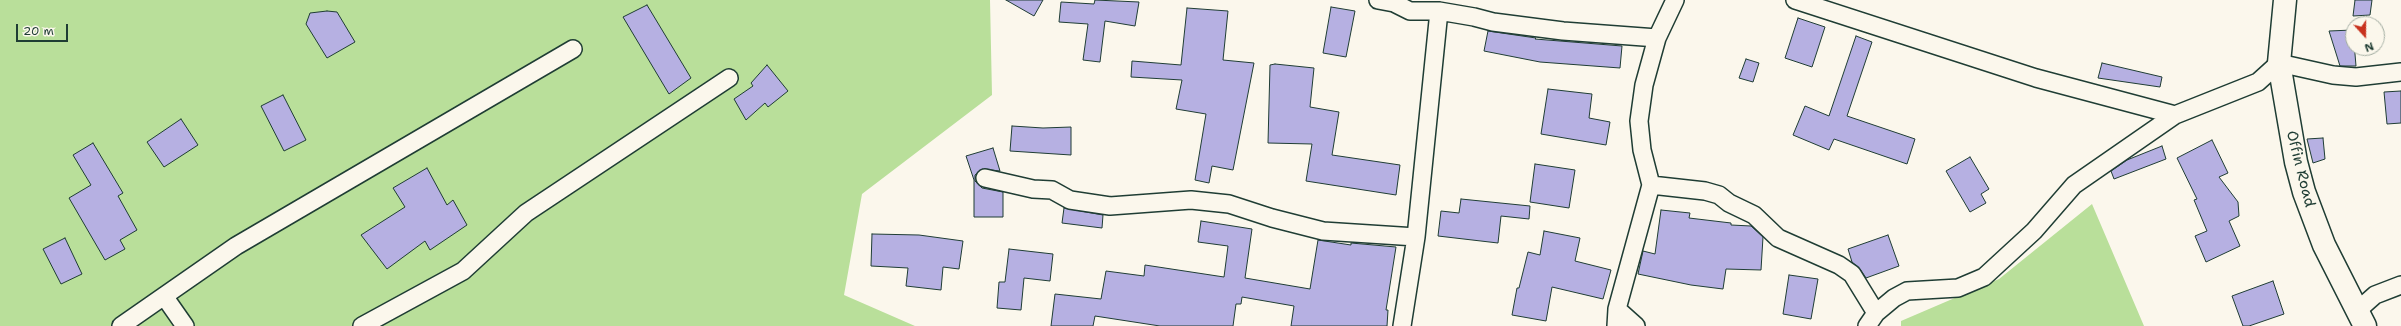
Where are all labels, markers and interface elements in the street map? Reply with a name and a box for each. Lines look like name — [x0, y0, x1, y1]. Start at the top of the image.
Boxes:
scale bar — [18, 16, 70, 42]
north arrow — [2345, 16, 2385, 56]
text: 20 m — [23, 23, 54, 39]
text: N — [2362, 38, 2376, 55]
street label: Offin Road — [2282, 129, 2318, 209]

